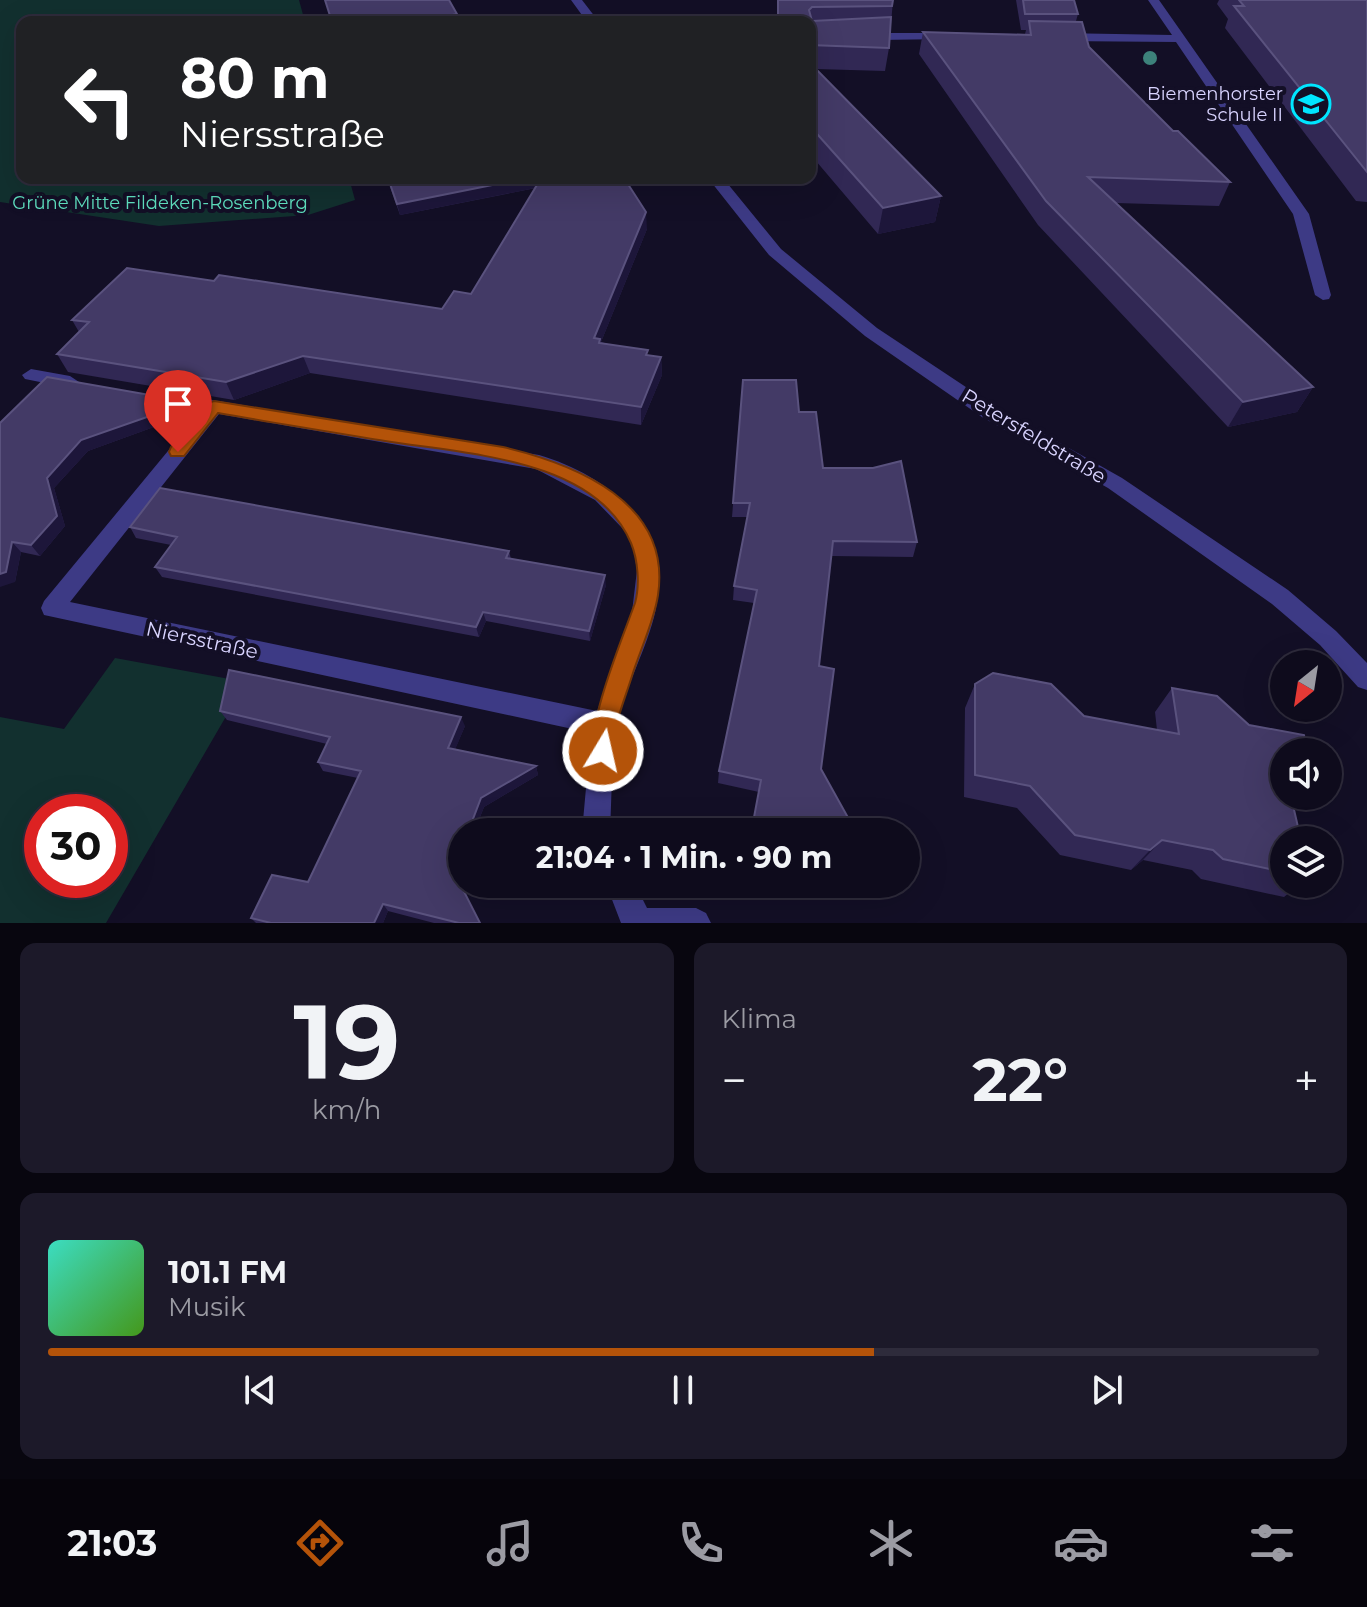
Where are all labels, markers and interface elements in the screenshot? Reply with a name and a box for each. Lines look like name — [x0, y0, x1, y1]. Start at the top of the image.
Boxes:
text: 80 m — [180, 44, 330, 112]
icon: left — [48, 48, 152, 152]
place label: Biemenhorster Schule II — [1147, 83, 1283, 126]
school or university icon: Biemenhorster Schule II — [1290, 83, 1332, 125]
text: Niersstraße — [180, 112, 385, 156]
park label: Grüne Mitte Fildeken-Rosenberg — [12, 192, 308, 214]
pin — [144, 370, 212, 452]
icon: arrive — [156, 382, 200, 426]
street label: Petersfeldstraße — [958, 384, 1110, 488]
street label: Niersstraße — [144, 616, 260, 664]
north arrow — [1270, 650, 1342, 722]
map controls — [1270, 650, 1342, 898]
position arrow — [561, 709, 645, 793]
button: sound — [1270, 738, 1342, 810]
speed limit sign: 30 — [24, 794, 128, 898]
button: layers — [1270, 826, 1342, 898]
text: 21:04 · 1 Min. · 90 m — [536, 839, 832, 876]
text: 19 — [293, 978, 400, 1105]
text: Klima — [722, 1003, 797, 1035]
text: 22° — [972, 1043, 1068, 1116]
text: − — [722, 1053, 747, 1107]
text: + — [1294, 1053, 1319, 1107]
text: km/h — [312, 1094, 381, 1126]
text: 101.1 FM — [168, 1254, 287, 1291]
text: Musik — [168, 1291, 246, 1323]
icon: previous — [238, 1368, 282, 1412]
icon: pause — [661, 1368, 705, 1412]
icon: next — [1085, 1368, 1129, 1412]
icon: directions — [292, 1515, 348, 1571]
icon: music — [482, 1515, 538, 1571]
icon: phone — [673, 1515, 729, 1571]
icon: climate — [863, 1515, 919, 1571]
icon: car — [1053, 1515, 1109, 1571]
icon: filters — [1244, 1515, 1300, 1571]
text: 21:03 — [67, 1521, 157, 1565]

